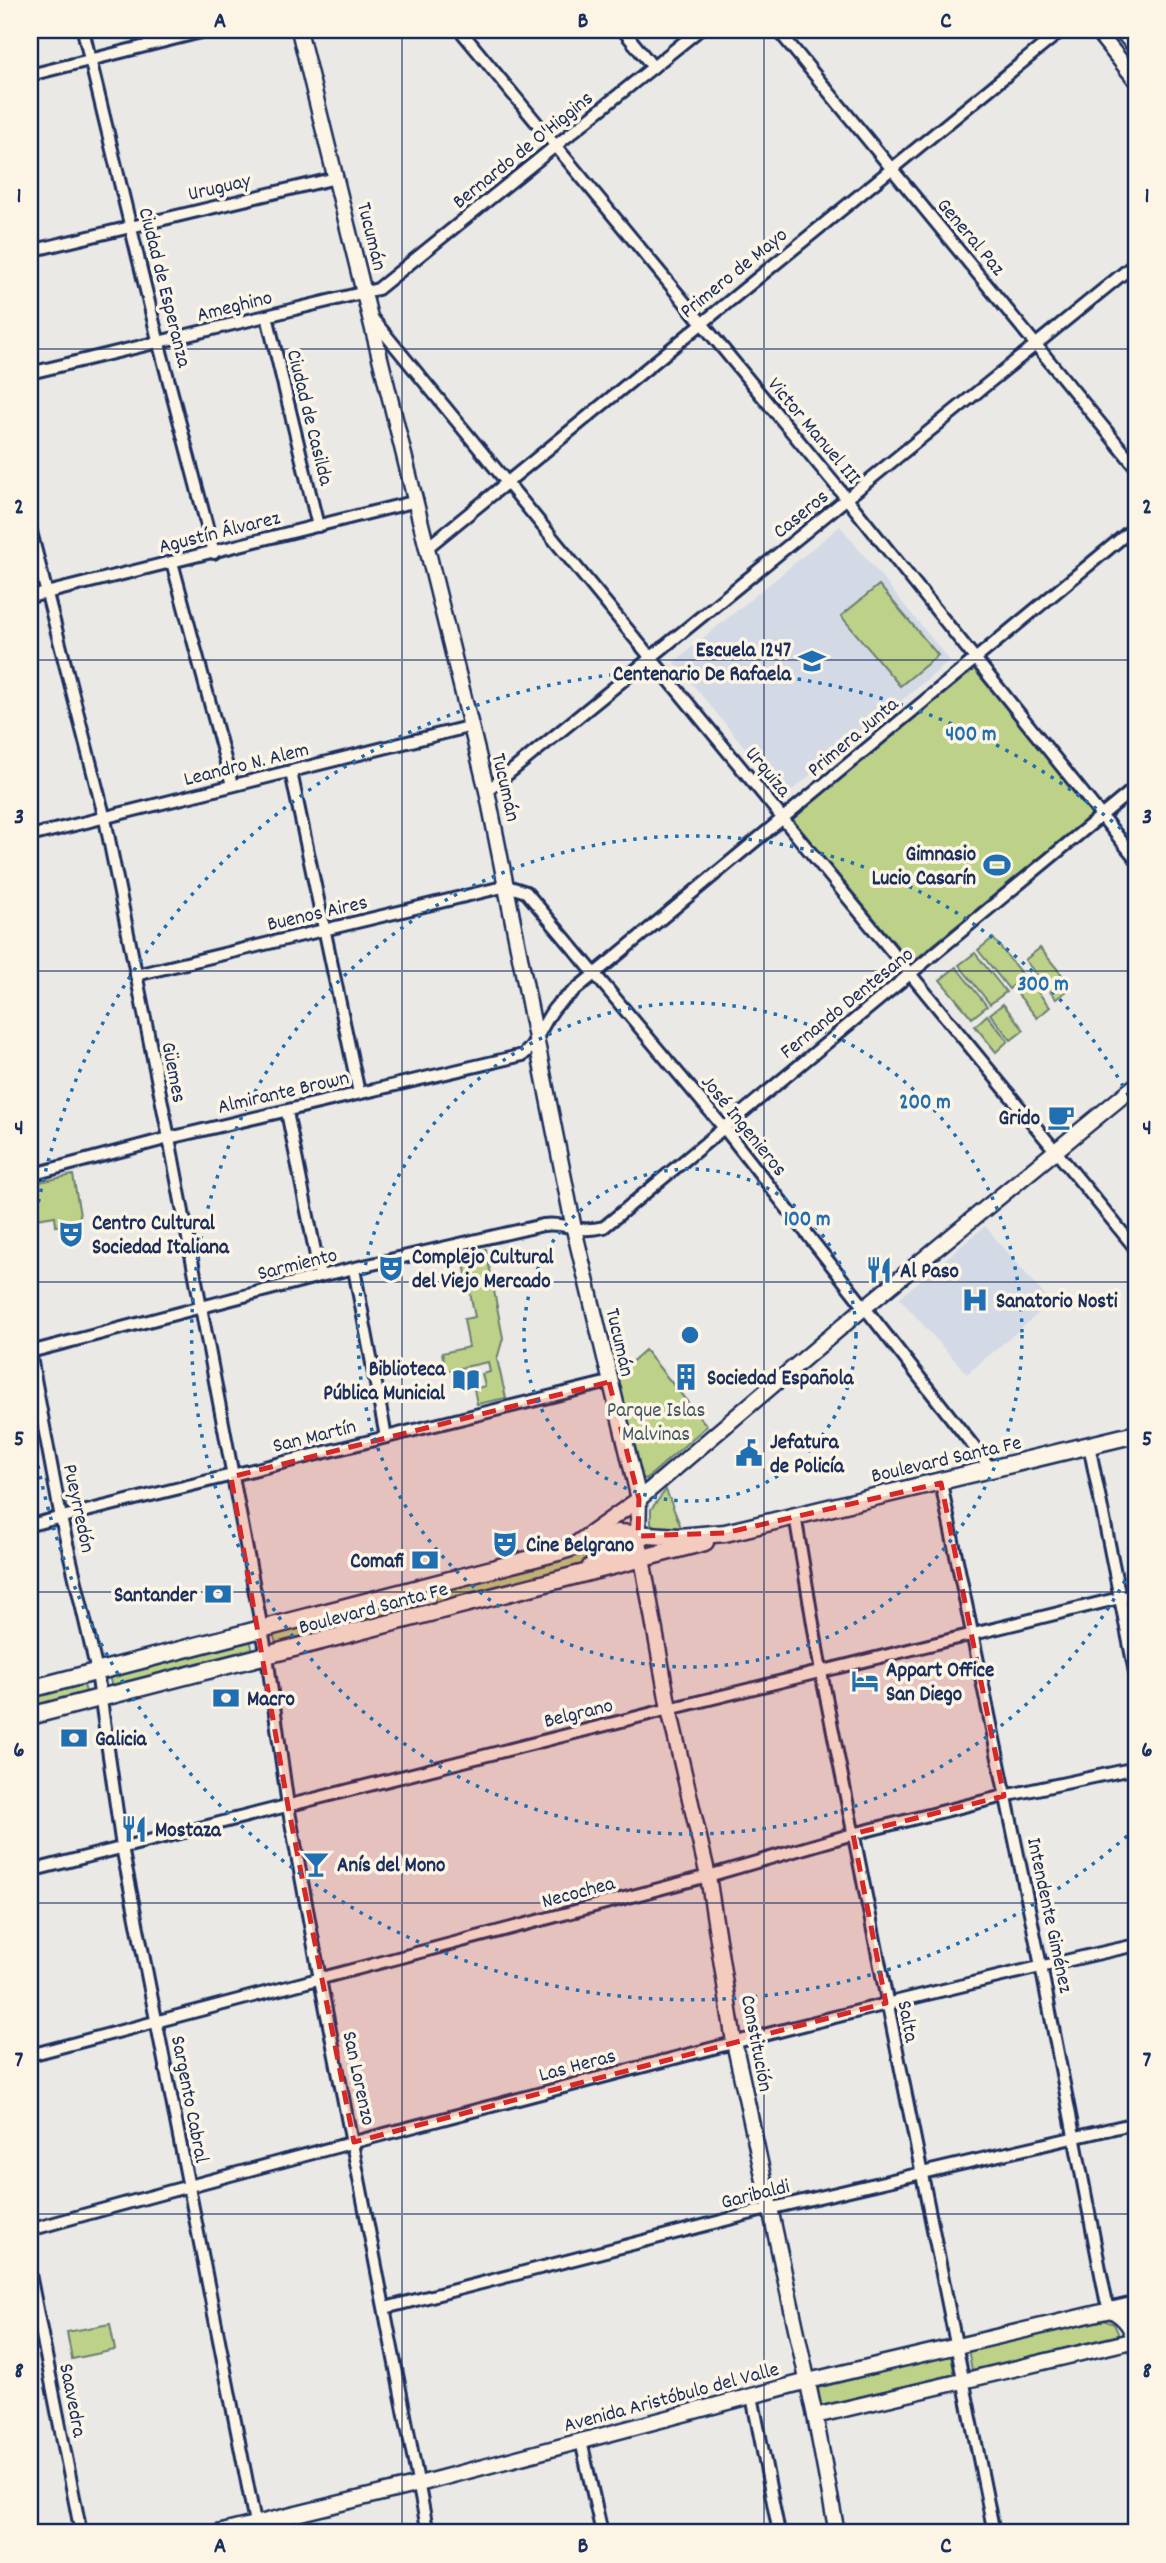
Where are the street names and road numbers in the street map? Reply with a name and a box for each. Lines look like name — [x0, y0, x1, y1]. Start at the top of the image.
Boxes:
street label: Bernardo de O'Higgins — [447, 85, 601, 218]
street label: Uruguay — [185, 167, 254, 211]
street label: General Paz — [928, 192, 1011, 283]
street label: Tucumán — [347, 199, 393, 274]
street label: Ciudad de Esperanza — [129, 205, 198, 372]
street label: Primero de Mayo — [675, 222, 795, 327]
street label: Ameghino — [194, 284, 276, 332]
street label: Ciudad de Casilda — [277, 347, 340, 490]
street label: Victor Manuel III — [759, 372, 867, 492]
street label: Caseros — [767, 483, 836, 547]
street label: Agustín Álvarez — [156, 504, 284, 563]
street label: Primera Junta — [802, 690, 907, 786]
street label: Leandro N. Alem — [181, 736, 312, 796]
street label: Urquiza — [737, 741, 798, 806]
street label: Tucumán — [482, 750, 527, 825]
street label: Buenos Aires — [265, 889, 371, 941]
street label: Fernando Dentesano — [775, 941, 921, 1068]
street label: Güemes — [151, 1040, 193, 1106]
street label: Almirante Brown — [215, 1064, 352, 1124]
street label: José Ingenieros — [692, 1070, 793, 1184]
street label: Sarmiento — [255, 1242, 341, 1290]
street label: Tucumán — [596, 1305, 641, 1380]
street label: San Martín — [270, 1413, 360, 1463]
street label: Boulevard Santa Fe — [869, 1429, 1025, 1493]
street label: Pueyrredón — [53, 1461, 101, 1556]
street label: Boulevard Santa Fe — [296, 1576, 452, 1644]
street label: Belgrano — [541, 1692, 616, 1738]
street label: Intendente Giménez — [1017, 1835, 1079, 1996]
street label: Necochea — [539, 1869, 620, 1918]
street label: Constitución — [731, 1993, 779, 2095]
street label: Salta — [887, 1998, 925, 2046]
street label: San Lorenzo — [332, 2029, 382, 2129]
street label: Sargento Cabral — [161, 2033, 215, 2166]
street label: Las Heras — [536, 2042, 620, 2092]
street label: Garibaldi — [718, 2173, 793, 2219]
street label: Avenida Aristóbulo del Valle — [561, 2356, 783, 2442]
street label: Saavedra — [49, 2361, 93, 2441]

